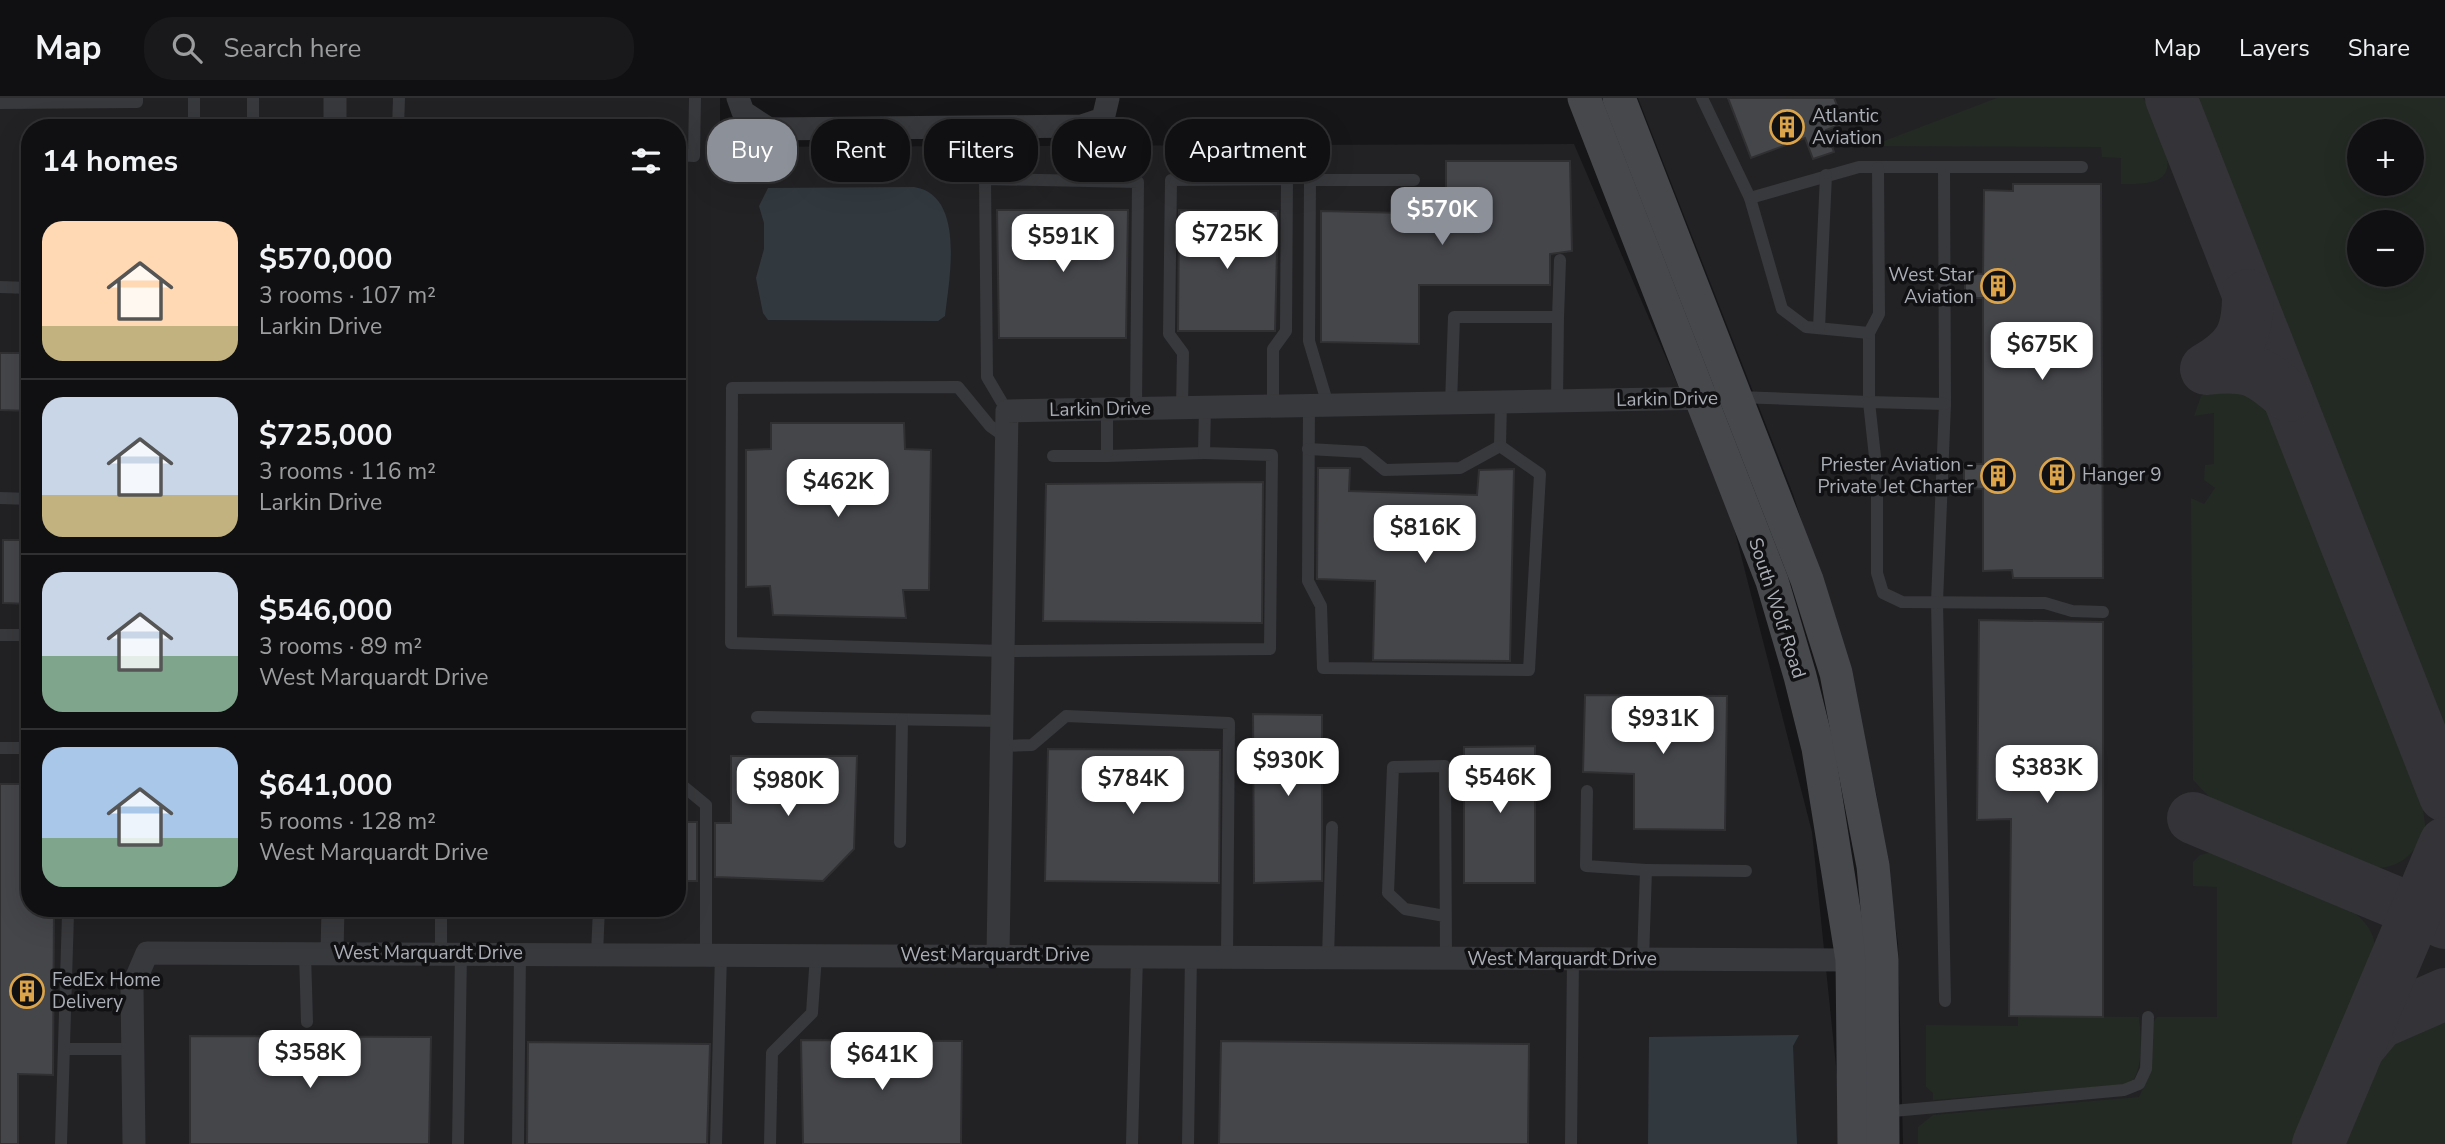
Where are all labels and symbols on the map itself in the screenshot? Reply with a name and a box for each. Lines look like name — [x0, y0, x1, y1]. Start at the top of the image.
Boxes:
place label: Atlantic Aviation — [1812, 103, 1882, 151]
building icon: Atlantic Aviation — [1768, 108, 1806, 146]
pin: $570K — [1393, 188, 1491, 247]
pin: $725K — [1178, 212, 1276, 271]
pin: $591K — [1014, 214, 1112, 274]
place label: West Star Aviation — [1888, 262, 1974, 310]
building icon: West Star Aviation — [1979, 267, 2017, 305]
pin: $675K — [1993, 322, 2091, 382]
street label: Larkin Drive — [1616, 385, 1718, 413]
street label: Larkin Drive — [1049, 395, 1151, 423]
place label: Priester Aviation - Private Jet Charter — [1818, 452, 1974, 500]
building icon: Hanger 9 — [2038, 456, 2076, 494]
building icon: Priester Aviation - Private Jet Charter — [1979, 457, 2017, 495]
pin: $462K — [789, 460, 887, 519]
place label: Hanger 9 — [2082, 462, 2162, 488]
pin: $816K — [1376, 505, 1474, 565]
street label: South Wolf Road — [1742, 534, 1812, 682]
pin: $931K — [1614, 696, 1712, 756]
pin: $930K — [1239, 738, 1337, 798]
pin: $383K — [1998, 746, 2096, 805]
pin: $784K — [1084, 756, 1182, 816]
pin: $546K — [1451, 756, 1549, 815]
pin: $980K — [739, 758, 837, 818]
street label: West Marquardt Drive — [333, 940, 523, 966]
street label: West Marquardt Drive — [900, 942, 1090, 968]
street label: West Marquardt Drive — [1467, 946, 1657, 972]
place label: FedEx Home Delivery — [52, 967, 161, 1015]
building icon: FedEx Home Delivery — [8, 972, 46, 1010]
pin: $358K — [261, 1030, 359, 1090]
pin: $641K — [833, 1032, 931, 1092]

